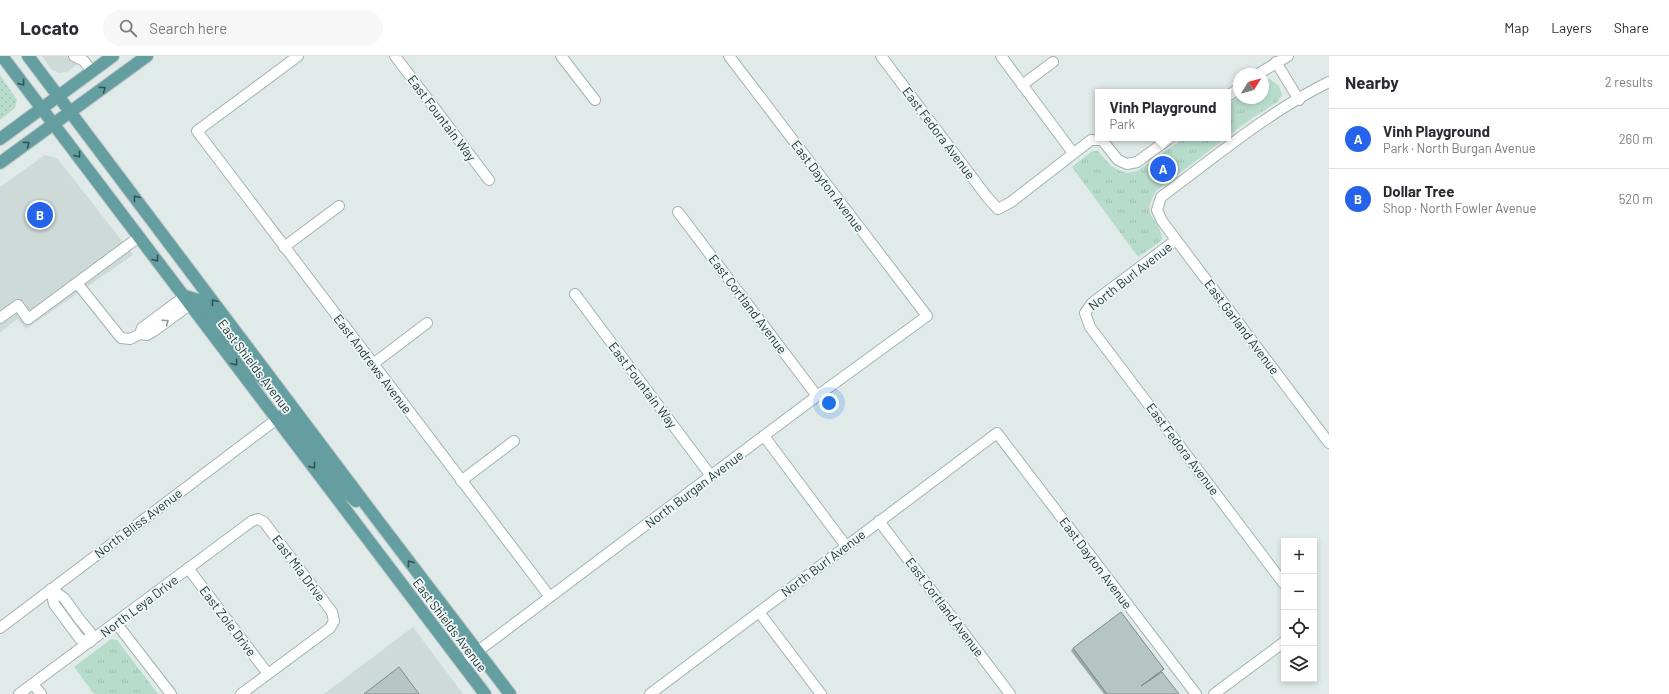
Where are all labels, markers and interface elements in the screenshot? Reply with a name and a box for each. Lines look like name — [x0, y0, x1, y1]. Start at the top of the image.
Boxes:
search box — [103, 10, 383, 46]
text: Locato — [20, 16, 79, 39]
icon: search — [117, 17, 139, 39]
text: Search here — [149, 19, 227, 37]
text: Map — [1504, 19, 1529, 36]
text: Layers — [1551, 19, 1592, 36]
text: Share — [1614, 19, 1649, 36]
north arrow — [1233, 68, 1269, 104]
street label: East Fountain Way — [404, 72, 480, 164]
text: Nearby — [1345, 72, 1399, 92]
text: 2 results — [1605, 74, 1653, 90]
one-way arrow — [17, 78, 24, 85]
street label: East Fedora Avenue — [899, 84, 979, 182]
one-way arrow — [98, 87, 105, 94]
popup — [1095, 89, 1231, 141]
text: Vinh Playground — [1109, 98, 1217, 116]
text: Park — [1109, 116, 1135, 132]
text: Vinh Playground — [1383, 122, 1490, 140]
text: A — [1354, 131, 1362, 147]
text: 260 m — [1619, 131, 1653, 147]
street label: East Dayton Avenue — [788, 137, 868, 235]
text: Park · North Burgan Avenue — [1383, 140, 1536, 156]
one-way arrow — [23, 141, 30, 148]
one-way arrow — [73, 151, 80, 158]
pin: A — [1150, 154, 1176, 184]
text: Dollar Tree — [1383, 182, 1454, 200]
text: B — [1354, 191, 1362, 207]
text: 520 m — [1619, 191, 1653, 207]
one-way arrow — [134, 196, 141, 203]
pin: B — [27, 200, 53, 230]
text: Shop · North Fowler Avenue — [1383, 200, 1536, 216]
street label: North Burl Avenue — [1085, 238, 1175, 314]
street label: East Cortland Avenue — [705, 251, 791, 357]
one-way arrow — [152, 255, 159, 262]
street label: East Garland Avenue — [1201, 276, 1283, 378]
one-way arrow — [212, 300, 219, 307]
street label: East Andrews Avenue — [330, 311, 416, 417]
street label: East Shields Avenue — [215, 316, 295, 416]
one-way arrow — [162, 320, 169, 327]
street label: East Fountain Way — [605, 339, 681, 431]
one-way arrow — [230, 358, 237, 365]
your location — [819, 393, 839, 413]
street label: East Fedora Avenue — [1143, 400, 1223, 498]
street label: North Burgan Avenue — [642, 447, 746, 531]
one-way arrow — [308, 462, 315, 469]
street label: North Bliss Avenue — [91, 485, 185, 561]
street label: East Dayton Avenue — [1056, 514, 1136, 612]
street label: North Burl Avenue — [778, 526, 868, 600]
street label: East Mia Drive — [269, 532, 329, 604]
map controls — [1281, 538, 1317, 682]
button: + — [1281, 538, 1317, 574]
street label: East Cortland Avenue — [902, 554, 988, 660]
one-way arrow — [408, 560, 415, 567]
street label: North Leya Drive — [97, 571, 181, 640]
button: − — [1281, 574, 1317, 610]
street label: East Shields Avenue — [410, 575, 490, 675]
street label: East Zoie Drive — [196, 583, 260, 659]
button: locate — [1281, 610, 1317, 646]
button: layers — [1281, 646, 1317, 682]

